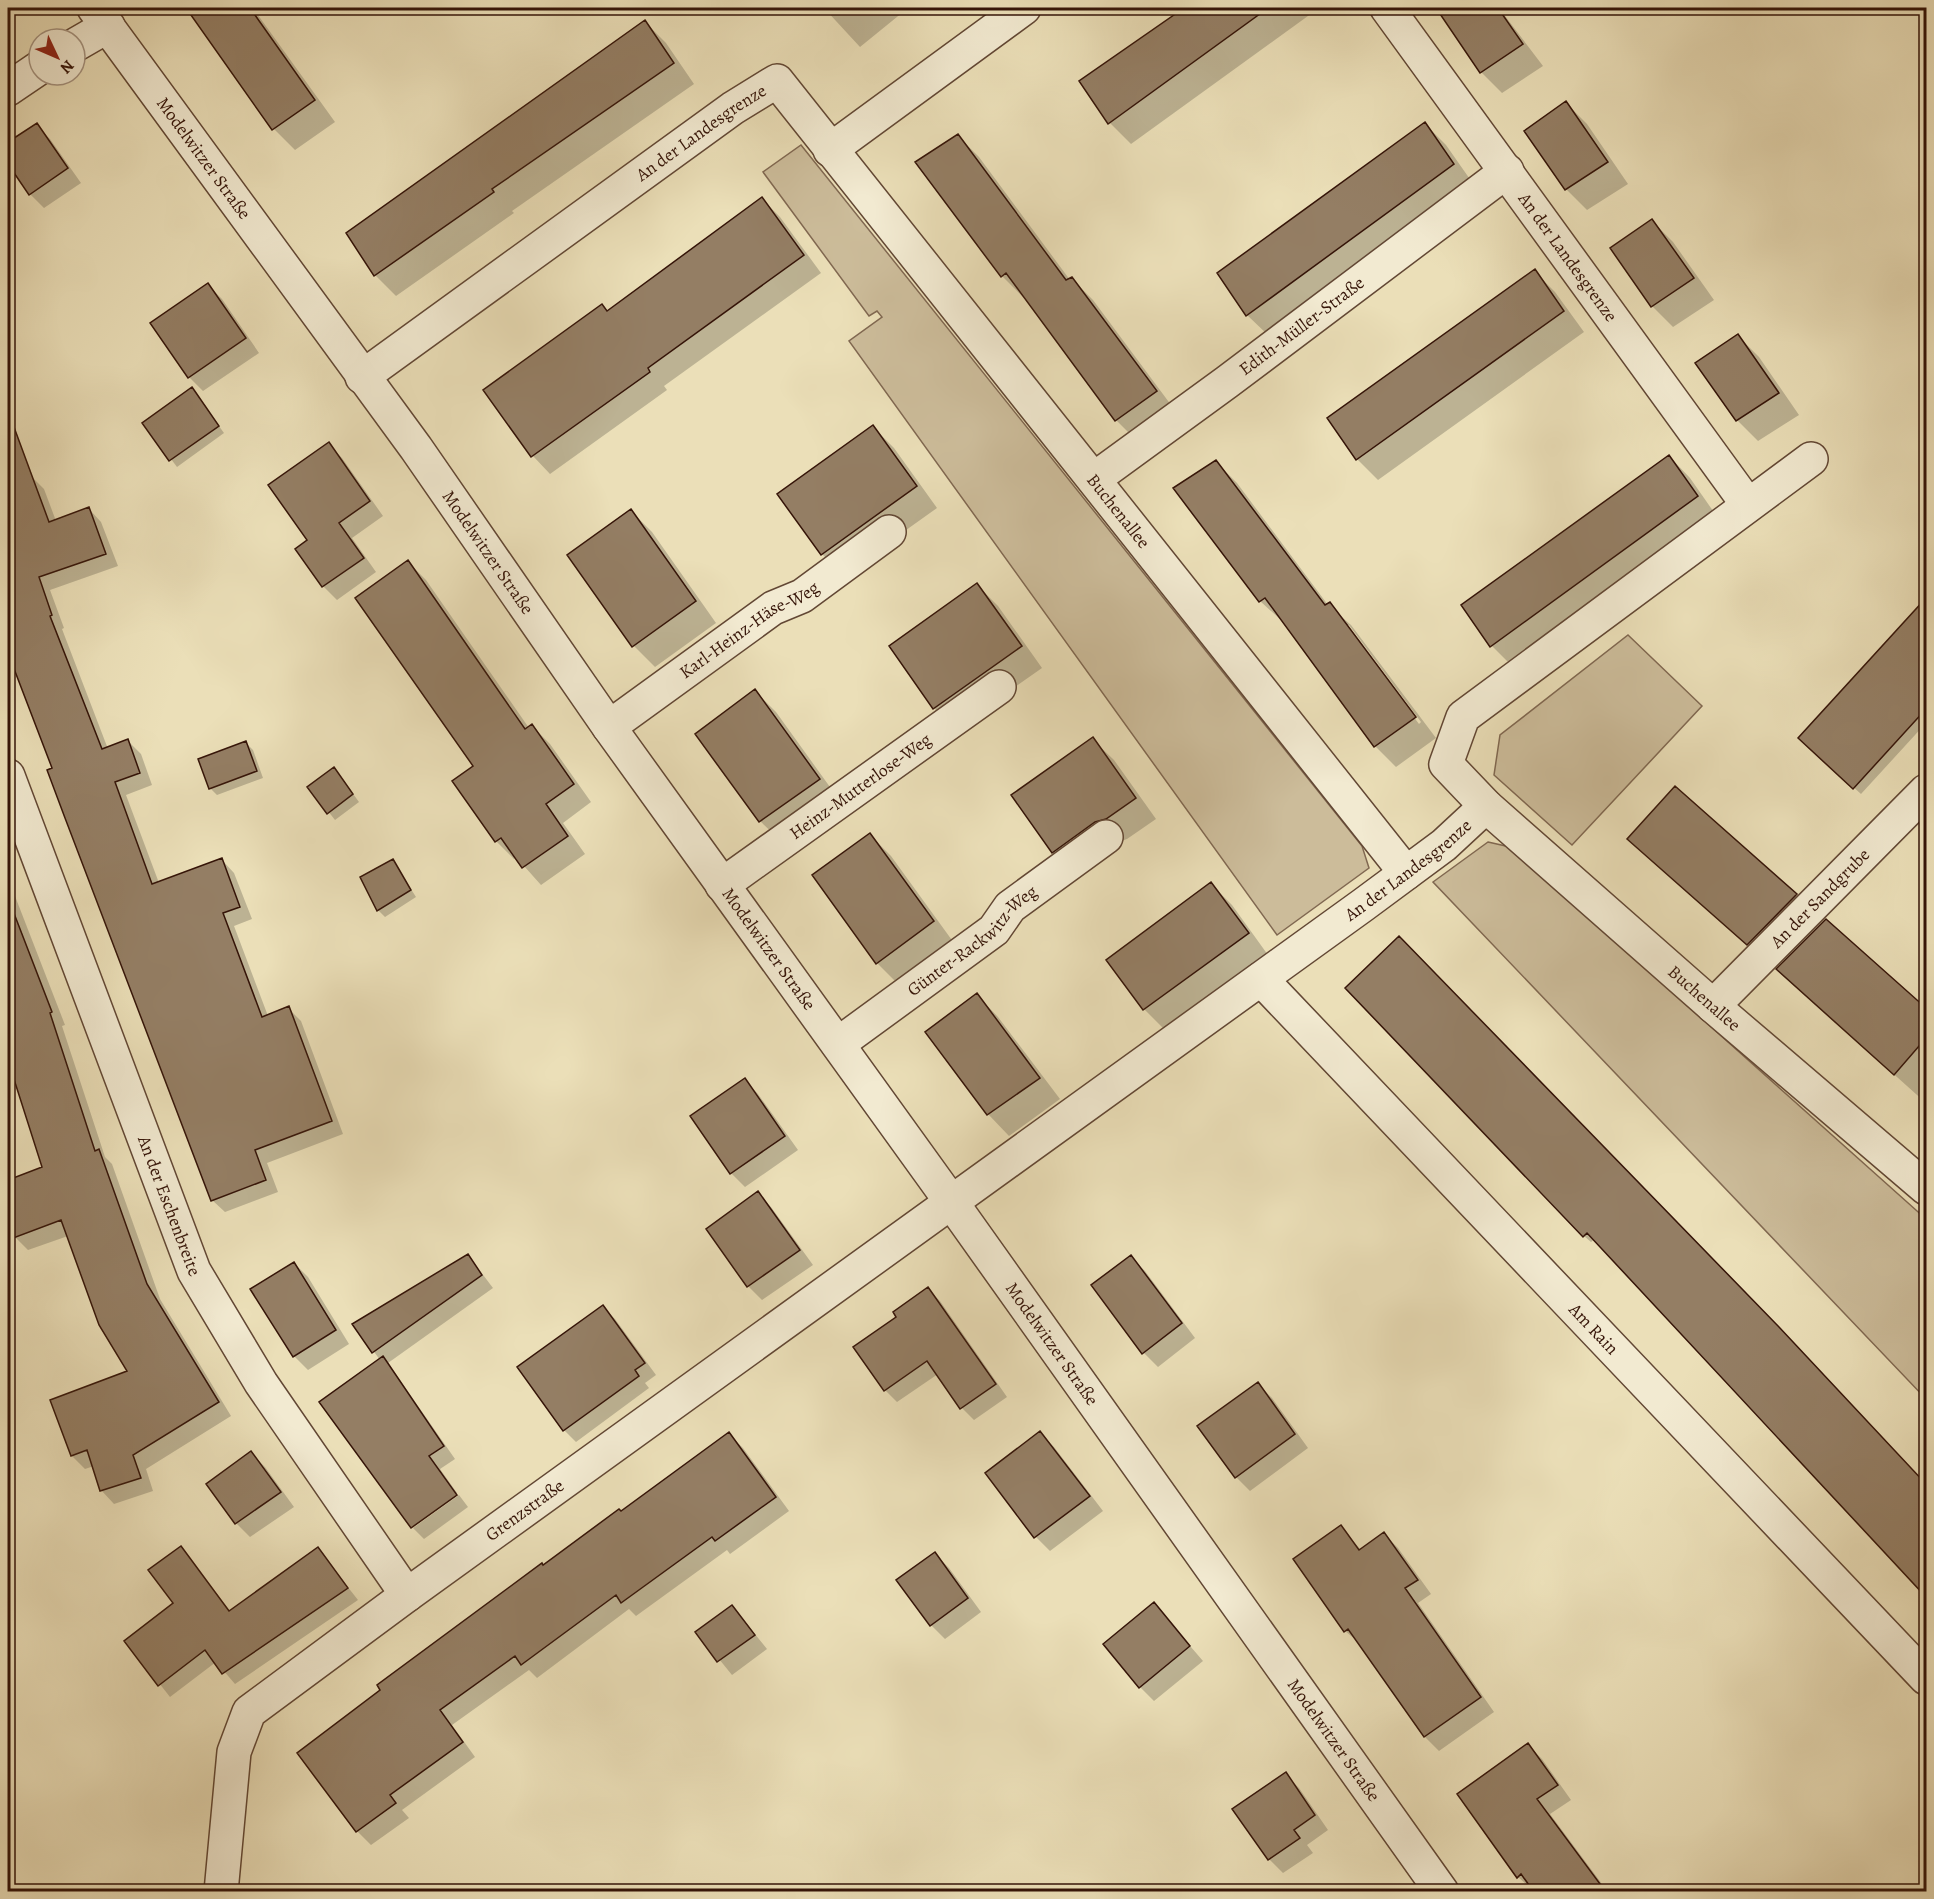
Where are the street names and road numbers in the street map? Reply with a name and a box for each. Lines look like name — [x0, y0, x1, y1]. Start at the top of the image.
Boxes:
street label: An der Landesgrenze — [630, 78, 771, 187]
street label: Modelwitzer Straße — [151, 92, 257, 224]
street label: An der Landesgrenze — [1512, 187, 1623, 327]
street label: Edith-Müller-Straße — [1234, 271, 1369, 381]
street label: Buchenallee — [1081, 469, 1156, 553]
street label: Modelwitzer Straße — [437, 485, 539, 619]
street label: Karl-Heinz-Häse-Weg — [675, 575, 824, 684]
street label: Heinz-Mutterlose-Weg — [785, 727, 936, 845]
street label: An der Landesgrenze — [1339, 813, 1477, 927]
street label: An der Sandgrube — [1764, 843, 1875, 954]
street label: Günter-Rackwitz-Weg — [902, 879, 1042, 1002]
street label: Modelwitzer Straße — [717, 883, 821, 1015]
street label: Buchenallee — [1663, 960, 1746, 1036]
street label: An der Eschenbreite — [132, 1131, 206, 1281]
street label: Modelwitzer Straße — [1000, 1277, 1104, 1410]
street label: Am Rain — [1563, 1297, 1624, 1360]
street label: Grenzstraße — [480, 1474, 569, 1547]
street label: Modelwitzer Straße — [1282, 1673, 1386, 1806]

